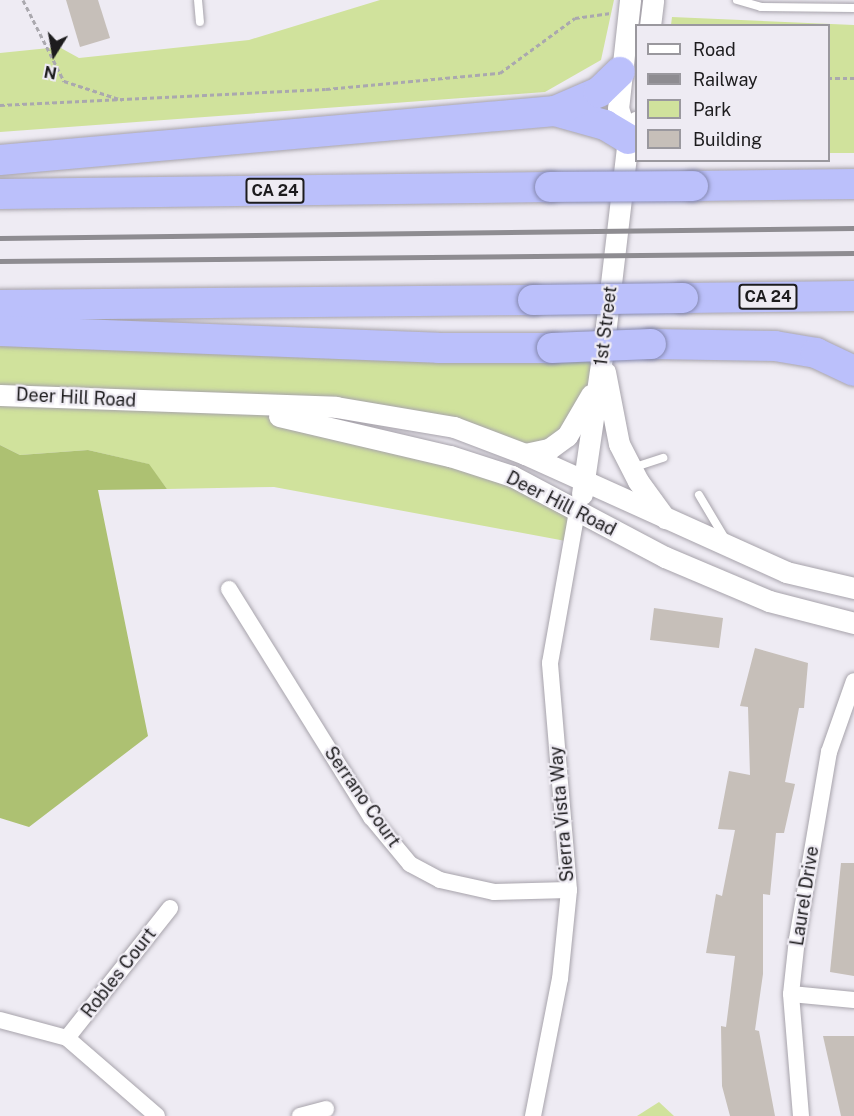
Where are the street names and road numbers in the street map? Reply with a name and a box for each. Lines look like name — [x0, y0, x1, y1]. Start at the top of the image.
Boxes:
road number: CA 24 — [245, 178, 305, 204]
road number: CA 24 — [738, 284, 798, 310]
street label: 1st Street — [590, 285, 622, 367]
street label: Deer Hill Road — [15, 384, 137, 412]
street label: Deer Hill Road — [503, 467, 619, 541]
street label: Serrano Court — [319, 743, 405, 851]
street label: Sierra Vista Way — [545, 745, 579, 883]
street label: Laurel Drive — [786, 845, 824, 947]
street label: Robles Court — [77, 924, 161, 1022]

